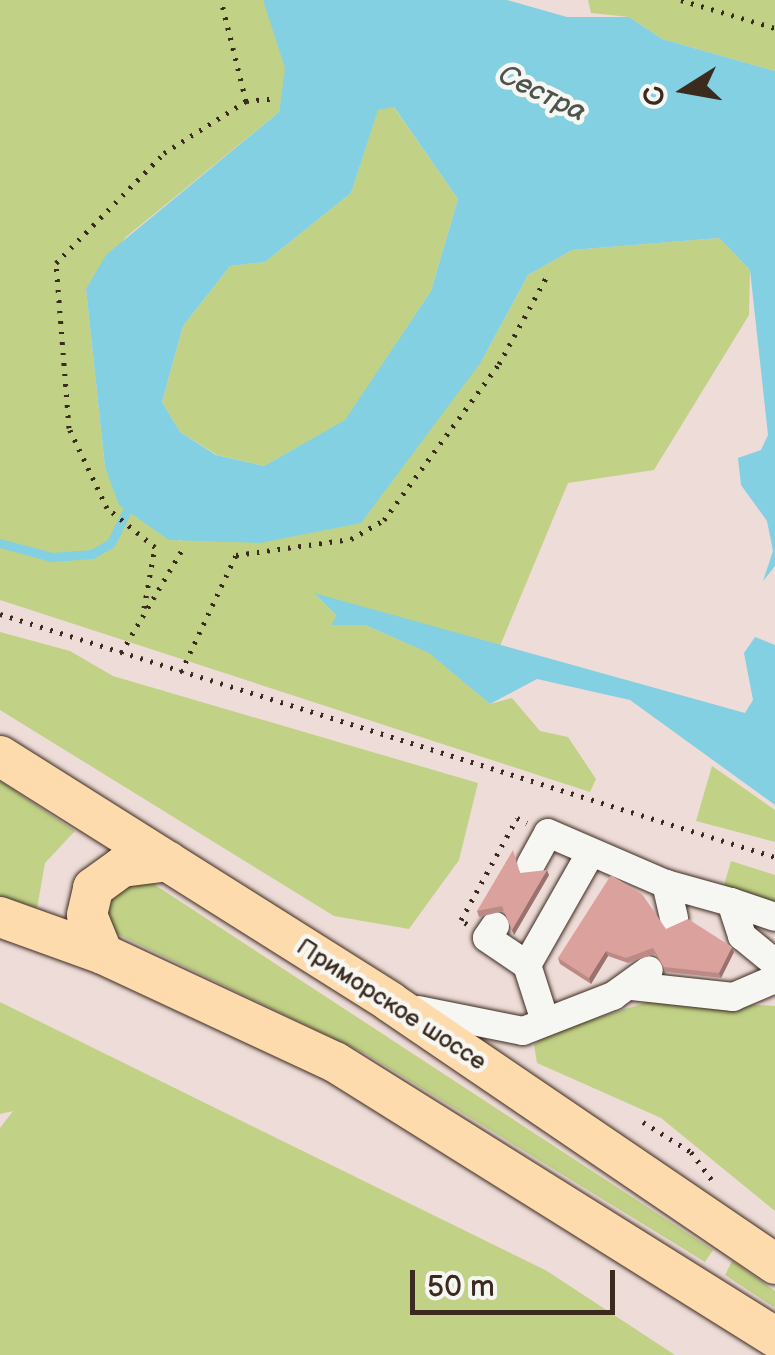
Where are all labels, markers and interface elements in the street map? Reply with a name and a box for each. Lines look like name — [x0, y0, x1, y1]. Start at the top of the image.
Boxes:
north arrow — [635, 40, 735, 140]
water label: Сестра — [493, 58, 591, 130]
text: С — [637, 83, 673, 109]
street label: Приморское шоссе — [291, 932, 491, 1078]
scale bar — [415, 1250, 620, 1312]
text: 50 m — [427, 1269, 495, 1305]

